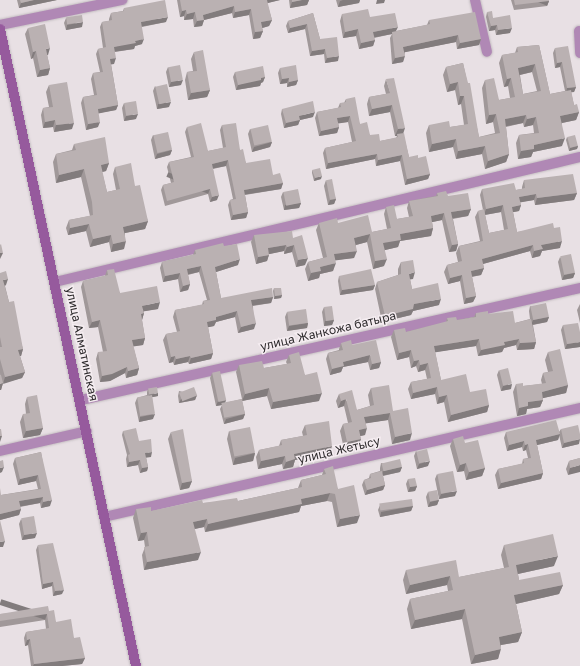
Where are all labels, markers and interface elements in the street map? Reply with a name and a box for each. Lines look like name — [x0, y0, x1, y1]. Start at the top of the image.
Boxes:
street label: улица Алматинская — [63, 286, 101, 402]
street label: улица Жанкожа батыра — [259, 308, 397, 354]
street label: улица Жетысу — [296, 434, 382, 466]

